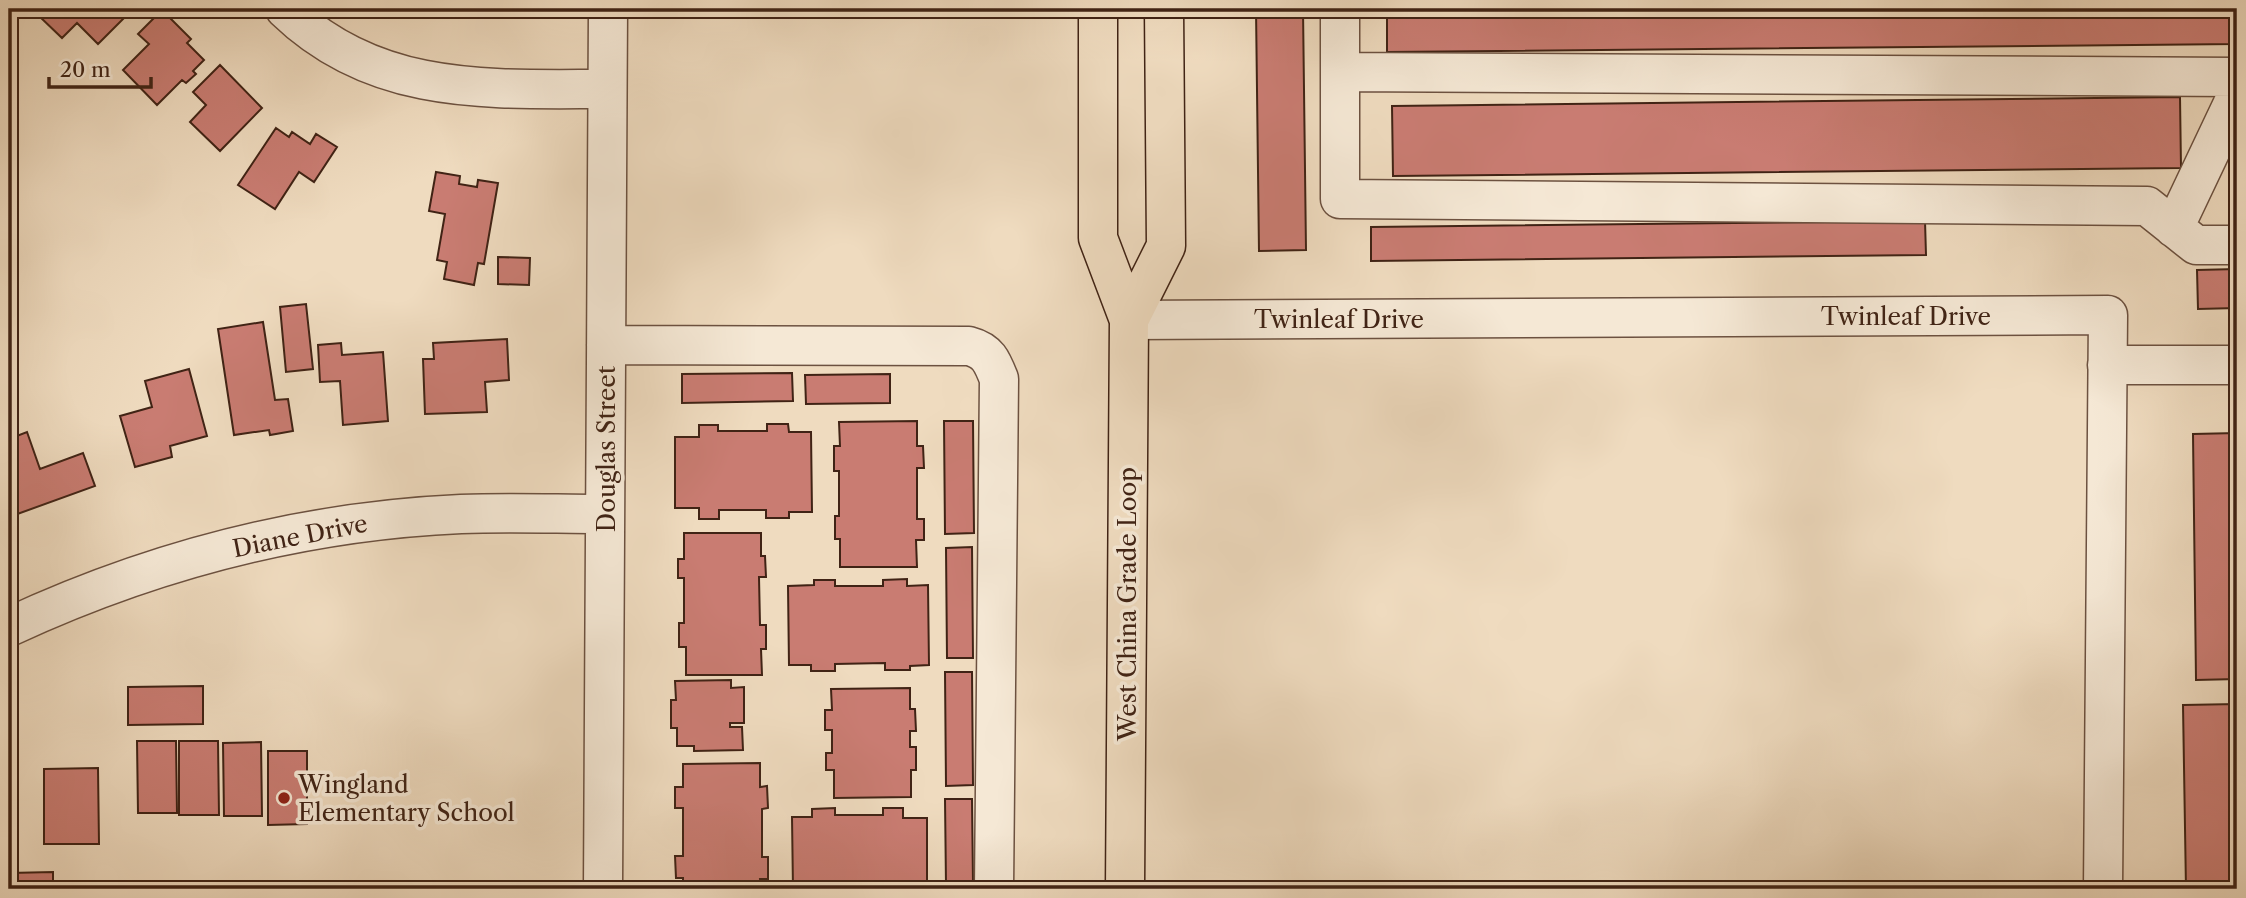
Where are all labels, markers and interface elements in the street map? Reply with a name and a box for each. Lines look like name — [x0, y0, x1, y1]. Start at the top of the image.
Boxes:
scale bar — [49, 46, 150, 90]
text: 20 m — [60, 57, 111, 82]
street label: Twinleaf Drive — [1821, 302, 1991, 331]
street label: Twinleaf Drive — [1254, 305, 1424, 334]
street label: Douglas Street — [592, 365, 621, 532]
street label: West China Grade Loop — [1113, 467, 1142, 742]
street label: Diane Drive — [230, 509, 370, 563]
place label: Wingland Elementary School — [297, 770, 515, 827]
marker: Wingland Elementary School — [276, 790, 292, 806]

